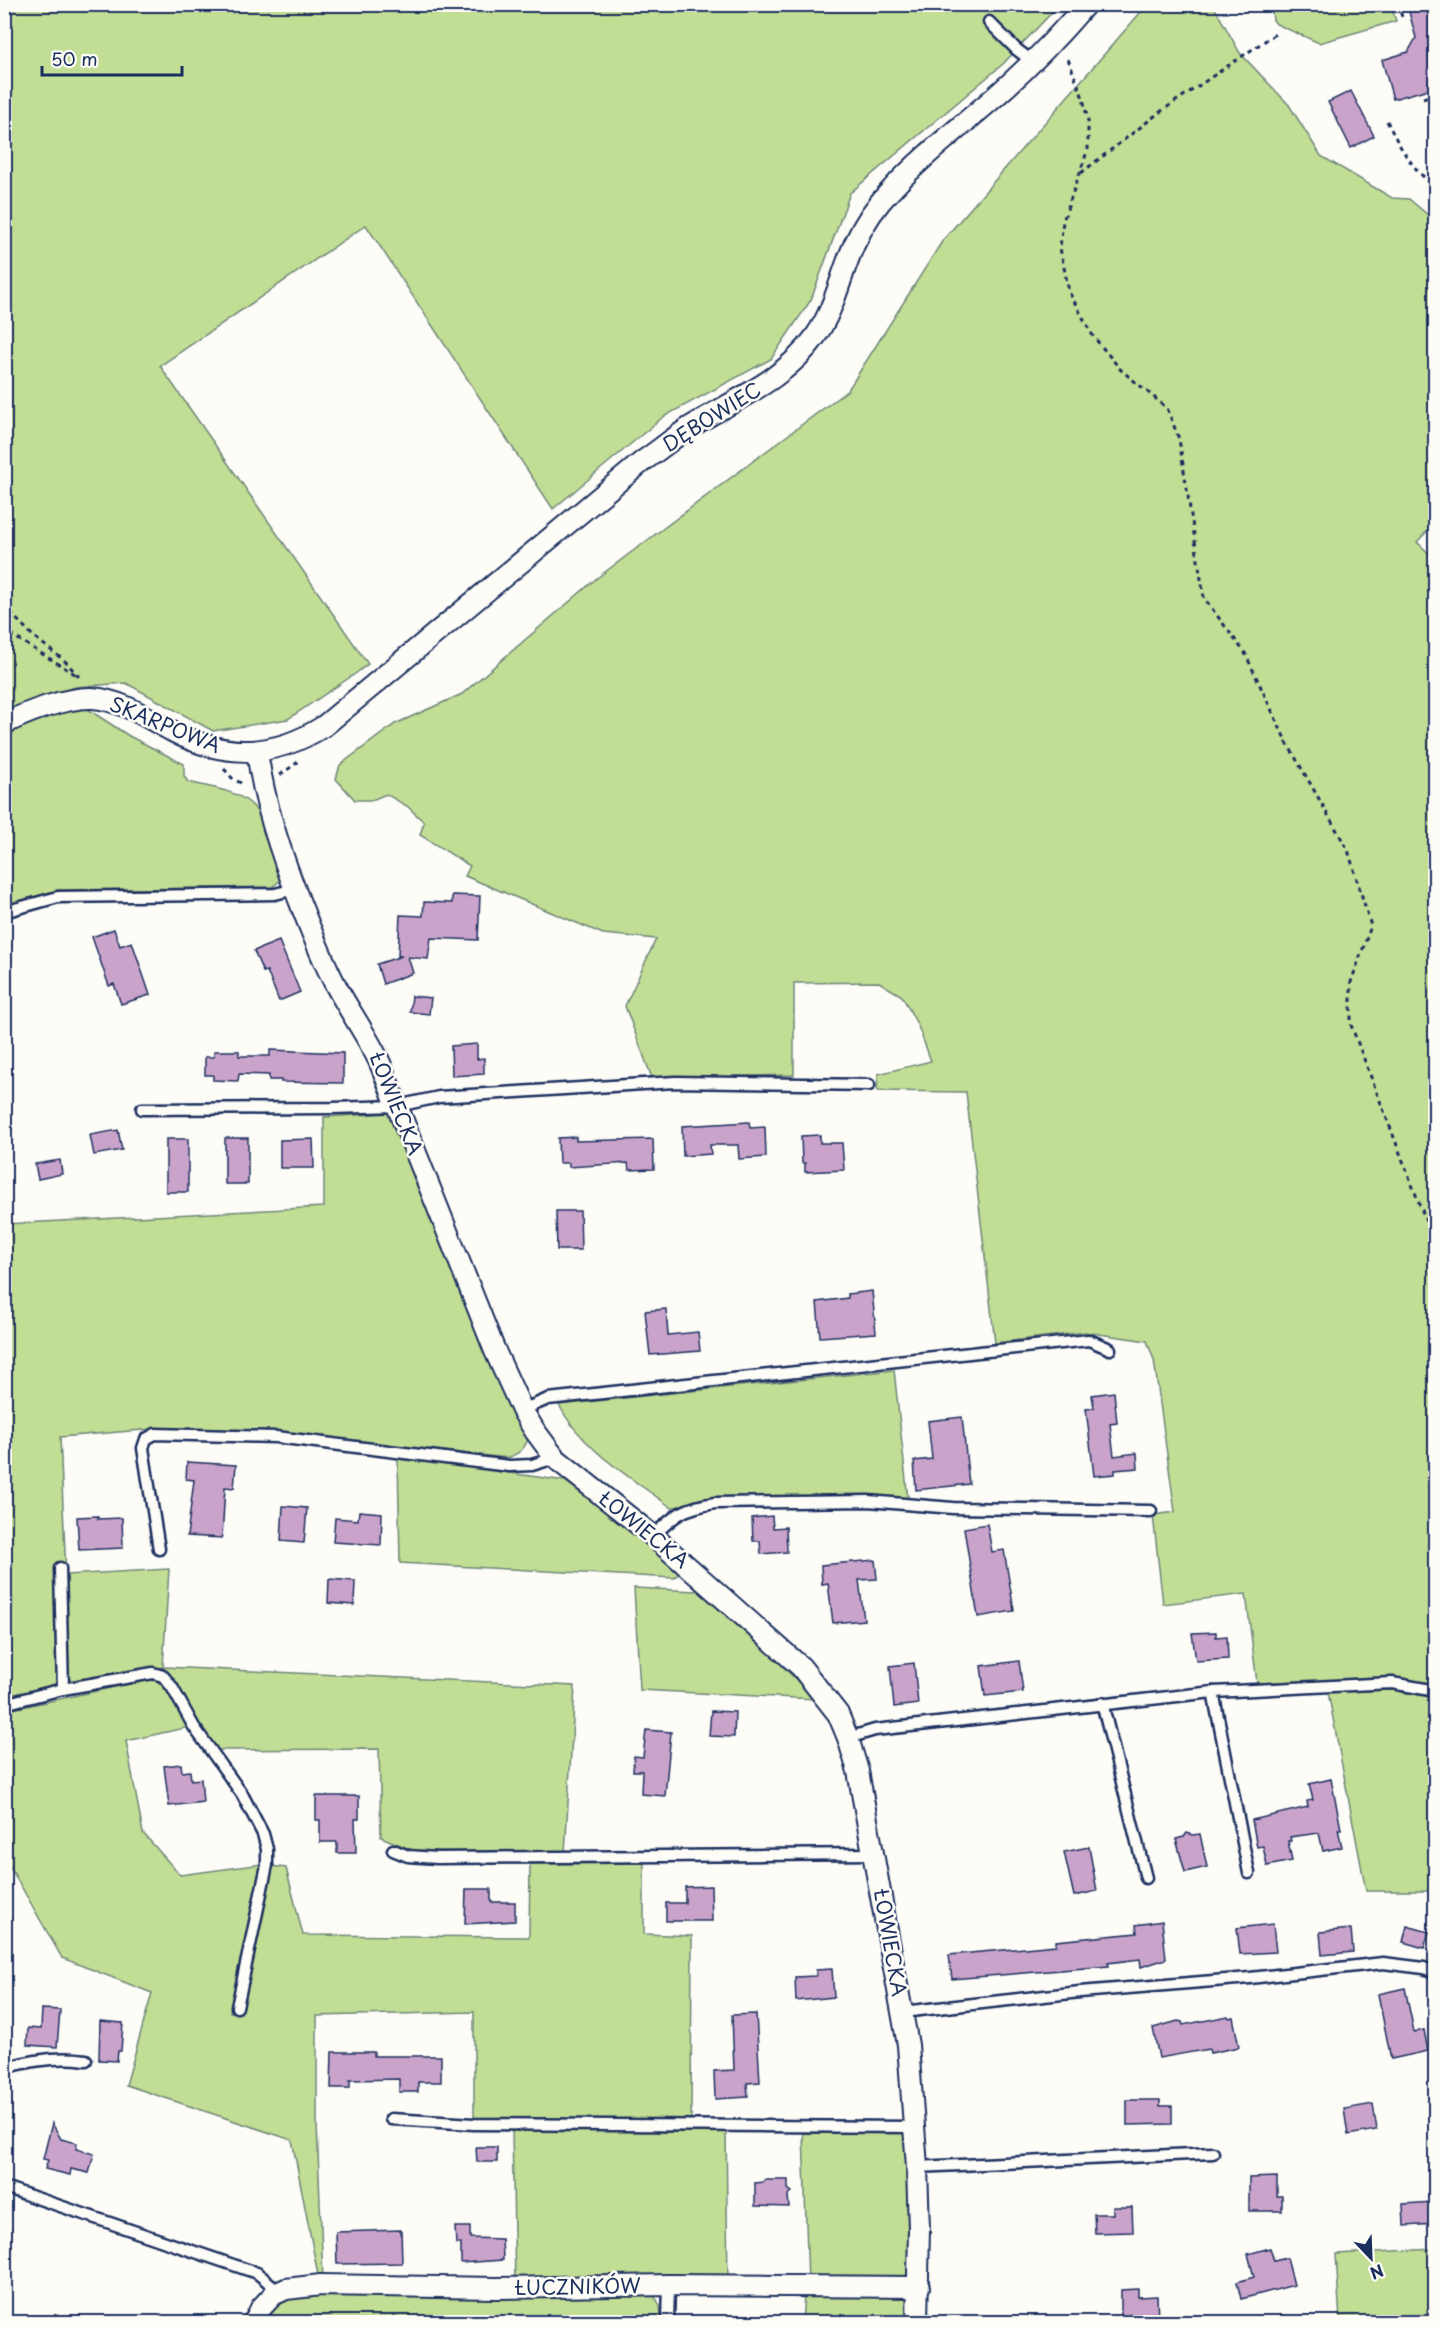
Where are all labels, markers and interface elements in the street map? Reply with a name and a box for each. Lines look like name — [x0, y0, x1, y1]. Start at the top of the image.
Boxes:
scale bar — [42, 39, 182, 77]
text: 50 m — [51, 45, 98, 72]
street label: DĘBOWIEC — [656, 374, 767, 458]
street label: SKARPOWA — [105, 688, 225, 760]
street label: ŁOWIECKA — [362, 1047, 431, 1159]
street label: ŁOWIECKA — [593, 1483, 696, 1575]
street label: ŁOWIECKA — [867, 1886, 915, 1999]
north arrow — [1341, 2228, 1401, 2288]
text: N — [1367, 2259, 1388, 2286]
street label: ŁUCZNIKÓW — [514, 2270, 641, 2302]

